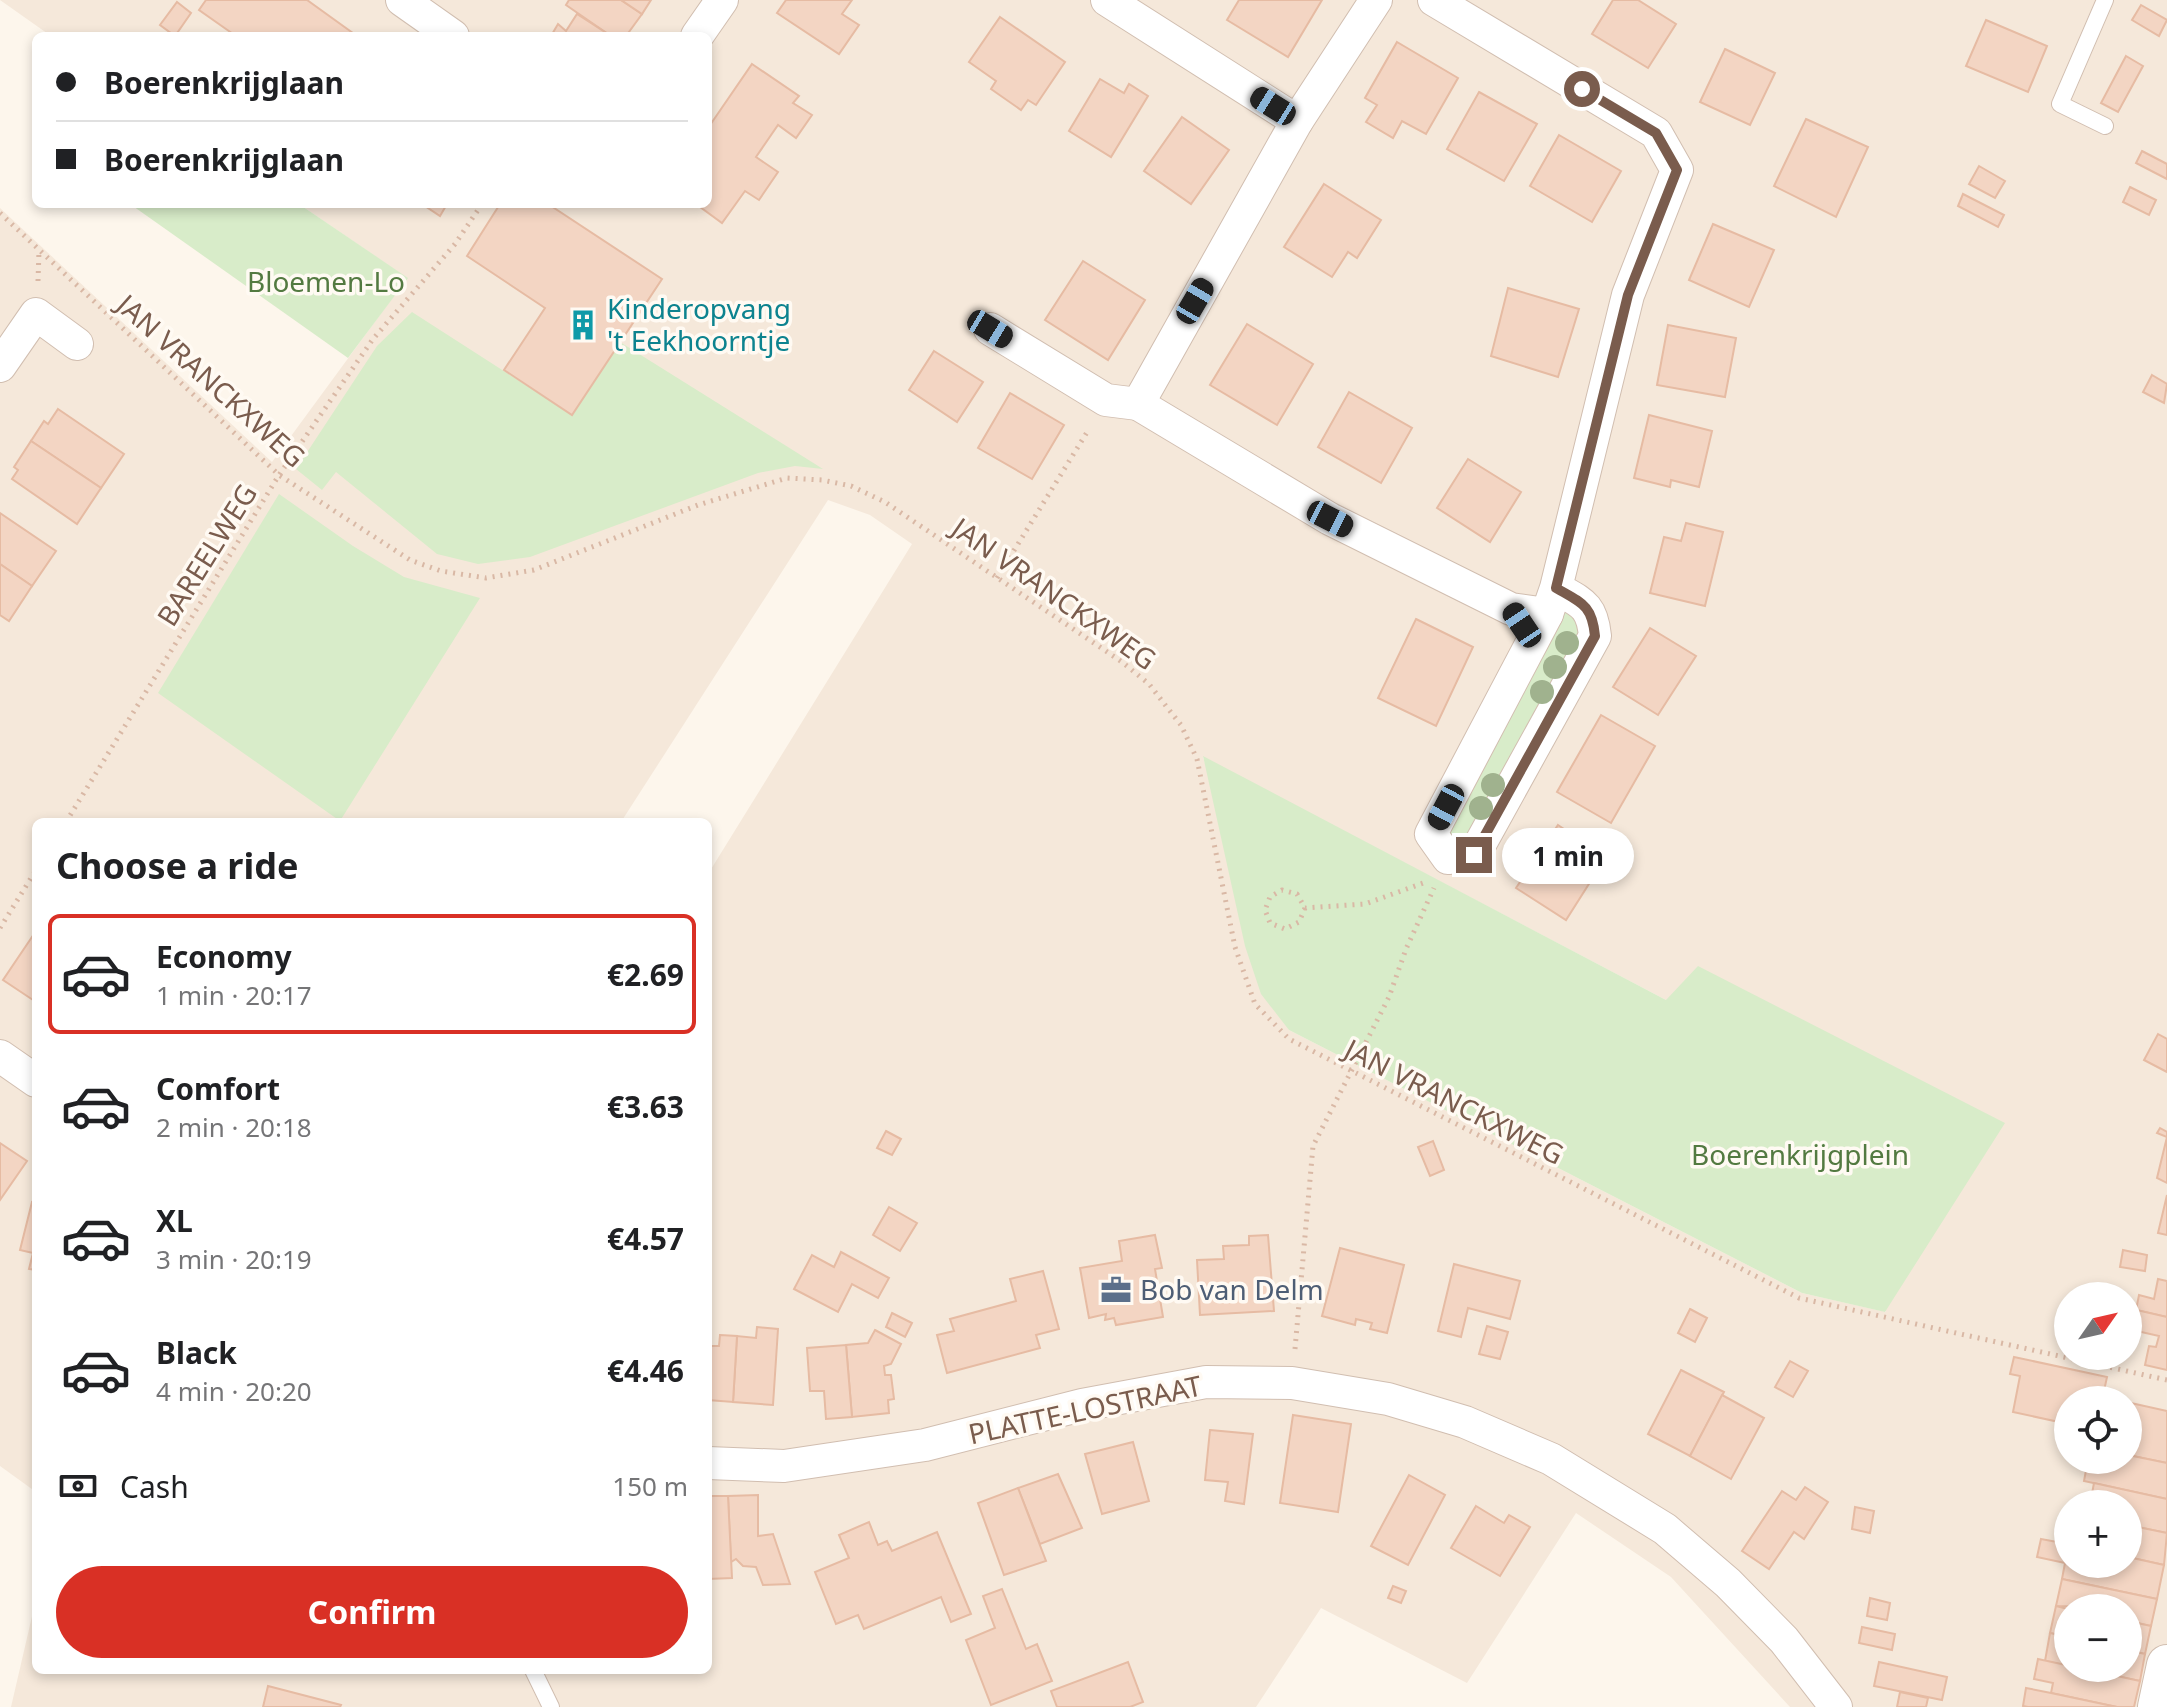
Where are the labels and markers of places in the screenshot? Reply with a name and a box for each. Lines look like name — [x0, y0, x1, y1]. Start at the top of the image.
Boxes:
place label: Kinderopvang 't Eekhoorntje — [607, 289, 791, 359]
building icon: Kinderopvang 't Eekhoorntje — [566, 308, 600, 342]
place label: Bob van Delm — [1140, 1270, 1324, 1308]
office icon: Bob van Delm — [1099, 1273, 1133, 1307]

